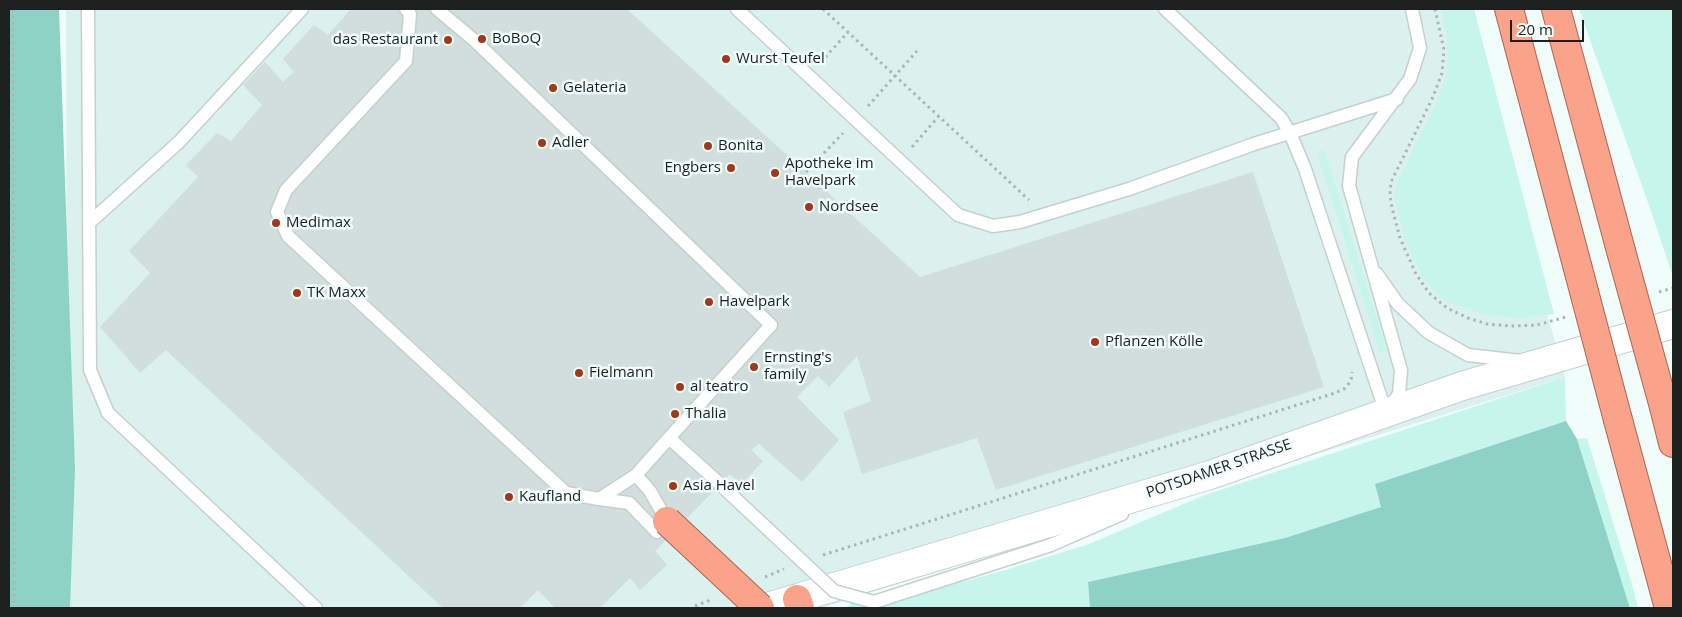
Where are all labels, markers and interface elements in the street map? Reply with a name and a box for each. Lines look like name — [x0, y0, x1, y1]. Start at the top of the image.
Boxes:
scale bar — [1512, 10, 1586, 42]
text: 20 m — [1518, 19, 1553, 39]
place label: BoBoQ — [492, 30, 541, 48]
place label: das Restaurant — [333, 31, 438, 49]
marker: BoBoQ — [476, 33, 488, 45]
marker: das Restaurant — [442, 34, 454, 46]
place label: Wurst Teufel — [736, 50, 825, 68]
marker: Wurst Teufel — [720, 53, 732, 65]
place label: Gelateria — [563, 79, 626, 97]
marker: Gelateria — [547, 82, 559, 94]
place label: Adler — [552, 134, 589, 152]
marker: Adler — [536, 137, 548, 149]
place label: Bonita — [718, 137, 763, 155]
marker: Bonita — [702, 140, 714, 152]
place label: Apotheke im Havelpark — [785, 155, 874, 190]
place label: Engbers — [664, 159, 721, 177]
marker: Engbers — [725, 162, 737, 174]
marker: Apotheke im Havelpark — [769, 167, 781, 179]
place label: Nordsee — [819, 198, 879, 216]
marker: Nordsee — [803, 201, 815, 213]
place label: Medimax — [286, 214, 351, 232]
marker: Medimax — [270, 217, 282, 229]
place label: TK Maxx — [307, 284, 366, 302]
marker: TK Maxx — [291, 287, 303, 299]
place label: Havelpark — [719, 293, 790, 311]
marker: Havelpark — [703, 296, 715, 308]
place label: Pflanzen Kölle — [1105, 333, 1203, 351]
marker: Pflanzen Kölle — [1089, 336, 1101, 348]
place label: Ernsting's family — [764, 349, 832, 384]
marker: Ernsting's family — [748, 361, 760, 373]
place label: Fielmann — [589, 364, 653, 382]
marker: Fielmann — [573, 367, 585, 379]
place label: al teatro — [690, 378, 749, 396]
marker: al teatro — [674, 381, 686, 393]
place label: Thalia — [685, 405, 727, 423]
marker: Thalia — [669, 408, 681, 420]
street label: POTSDAMER STRASSE — [1144, 436, 1294, 502]
place label: Asia Havel — [683, 477, 755, 495]
marker: Asia Havel — [667, 480, 679, 492]
place label: Kaufland — [519, 488, 581, 506]
marker: Kaufland — [503, 491, 515, 503]

